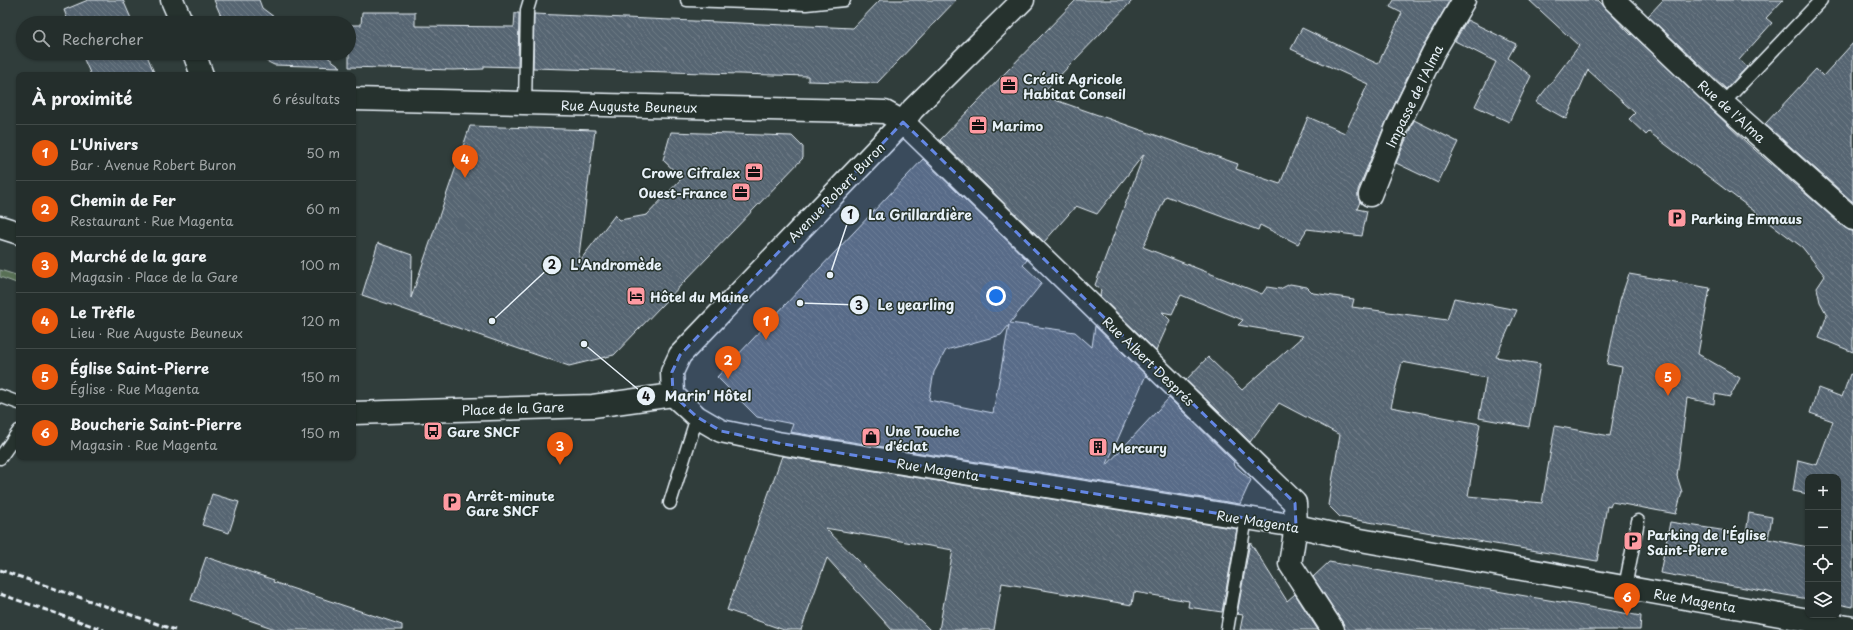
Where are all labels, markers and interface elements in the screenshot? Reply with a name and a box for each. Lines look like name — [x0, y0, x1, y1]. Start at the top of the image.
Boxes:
search box — [16, 16, 356, 60]
icon: search — [30, 27, 52, 49]
text: Rechercher — [62, 27, 143, 50]
street label: Impasse de l'Alma — [1381, 41, 1448, 151]
place label: Crédit Agricole Habitat Conseil — [1023, 69, 1126, 103]
office icon: Crédit Agricole Habitat Conseil — [998, 74, 1020, 96]
street label: Rue de l'Alma — [1694, 75, 1771, 147]
text: À proximité — [32, 85, 132, 111]
text: 6 résultats — [273, 89, 340, 108]
street label: Rue Auguste Beuneux — [561, 95, 697, 117]
office icon: Marimo — [967, 114, 989, 136]
place label: Marimo — [992, 116, 1043, 135]
text: L'Univers — [70, 132, 138, 155]
street label: Avenue Robert Buron — [783, 138, 889, 246]
text: 1 — [42, 143, 48, 162]
text: 50 m — [306, 143, 340, 162]
pin: 4 — [452, 145, 478, 178]
text: Bar · Avenue Robert Buron — [70, 155, 236, 174]
office icon: Crowe Cifralex — [743, 161, 765, 183]
place label: Crowe Cifralex — [641, 163, 741, 182]
office icon: Ouest-France — [730, 181, 752, 203]
place label: Ouest-France — [639, 183, 727, 202]
text: Chemin de Fer — [70, 188, 176, 211]
text: 2 — [40, 199, 50, 218]
text: 60 m — [306, 199, 340, 218]
callout: La Grillardière — [840, 202, 980, 228]
text: La Grillardière — [868, 204, 972, 225]
text: 1 — [847, 205, 853, 223]
parking icon: Parking Emmaus — [1666, 207, 1688, 229]
place label: Parking Emmaus — [1691, 209, 1802, 228]
text: Restaurant · Rue Magenta — [70, 211, 234, 230]
text: Marché de la gare — [70, 244, 207, 267]
callout: L'Andromède — [542, 252, 670, 278]
text: L'Andromède — [570, 254, 662, 275]
text: 3 — [41, 255, 49, 274]
text: 100 m — [300, 255, 340, 274]
text: 2 — [548, 255, 557, 273]
text: Magasin · Place de la Gare — [70, 267, 238, 286]
hotel icon: Hôtel du Maine — [625, 285, 647, 307]
your location — [986, 286, 1006, 306]
place label: Hôtel du Maine — [650, 287, 749, 306]
callout: Le yearling — [849, 292, 962, 318]
text: Le yearling — [878, 294, 954, 315]
text: 3 — [855, 296, 863, 314]
text: Le Trèfle — [70, 300, 135, 323]
pin: 1 — [753, 307, 779, 340]
text: 4 — [41, 311, 49, 330]
text: 120 m — [301, 311, 340, 330]
street label: Rue Albert Després — [1099, 312, 1199, 410]
text: Lieu · Rue Auguste Beuneux — [70, 323, 243, 342]
pin: 2 — [715, 346, 741, 379]
text: Église Saint-Pierre — [70, 356, 209, 379]
pin: 5 — [1655, 363, 1681, 396]
text: 5 — [41, 367, 49, 386]
text: 150 m — [301, 367, 340, 386]
text: Église · Rue Magenta — [70, 379, 199, 398]
callout: Marin' Hôtel — [636, 383, 760, 409]
text: Marin' Hôtel — [665, 385, 751, 406]
text: 4 — [642, 387, 650, 405]
street label: Place de la Gare — [461, 397, 565, 419]
text: Boucherie Saint-Pierre — [70, 412, 242, 435]
bus stop icon: Gare SNCF — [422, 420, 444, 442]
place label: Une Touche d'éclat — [885, 421, 960, 455]
place label: Gare SNCF — [447, 422, 520, 441]
text: 6 — [40, 423, 50, 442]
text: 150 m — [301, 423, 340, 442]
shop icon: Une Touche d'éclat — [860, 426, 882, 448]
pin: 3 — [547, 432, 573, 465]
text: Magasin · Rue Magenta — [70, 435, 217, 454]
building icon: Mercury — [1087, 436, 1109, 458]
place label: Mercury — [1112, 438, 1167, 457]
street label: Rue Magenta — [895, 453, 981, 485]
map controls — [1805, 474, 1841, 618]
button: + — [1805, 474, 1841, 510]
place label: Arrêt-minute Gare SNCF — [466, 486, 555, 520]
parking icon: Arrêt-minute Gare SNCF — [441, 491, 463, 513]
street label: Rue Magenta — [1215, 505, 1301, 537]
button: − — [1805, 510, 1841, 546]
place label: Parking de l'Église Saint-Pierre — [1647, 525, 1766, 559]
parking icon: Parking de l'Église Saint-Pierre — [1622, 530, 1644, 552]
button: locate — [1805, 546, 1841, 582]
button: layers — [1805, 582, 1841, 618]
pin: 6 — [1614, 583, 1640, 616]
street label: Rue Magenta — [1652, 583, 1739, 617]

